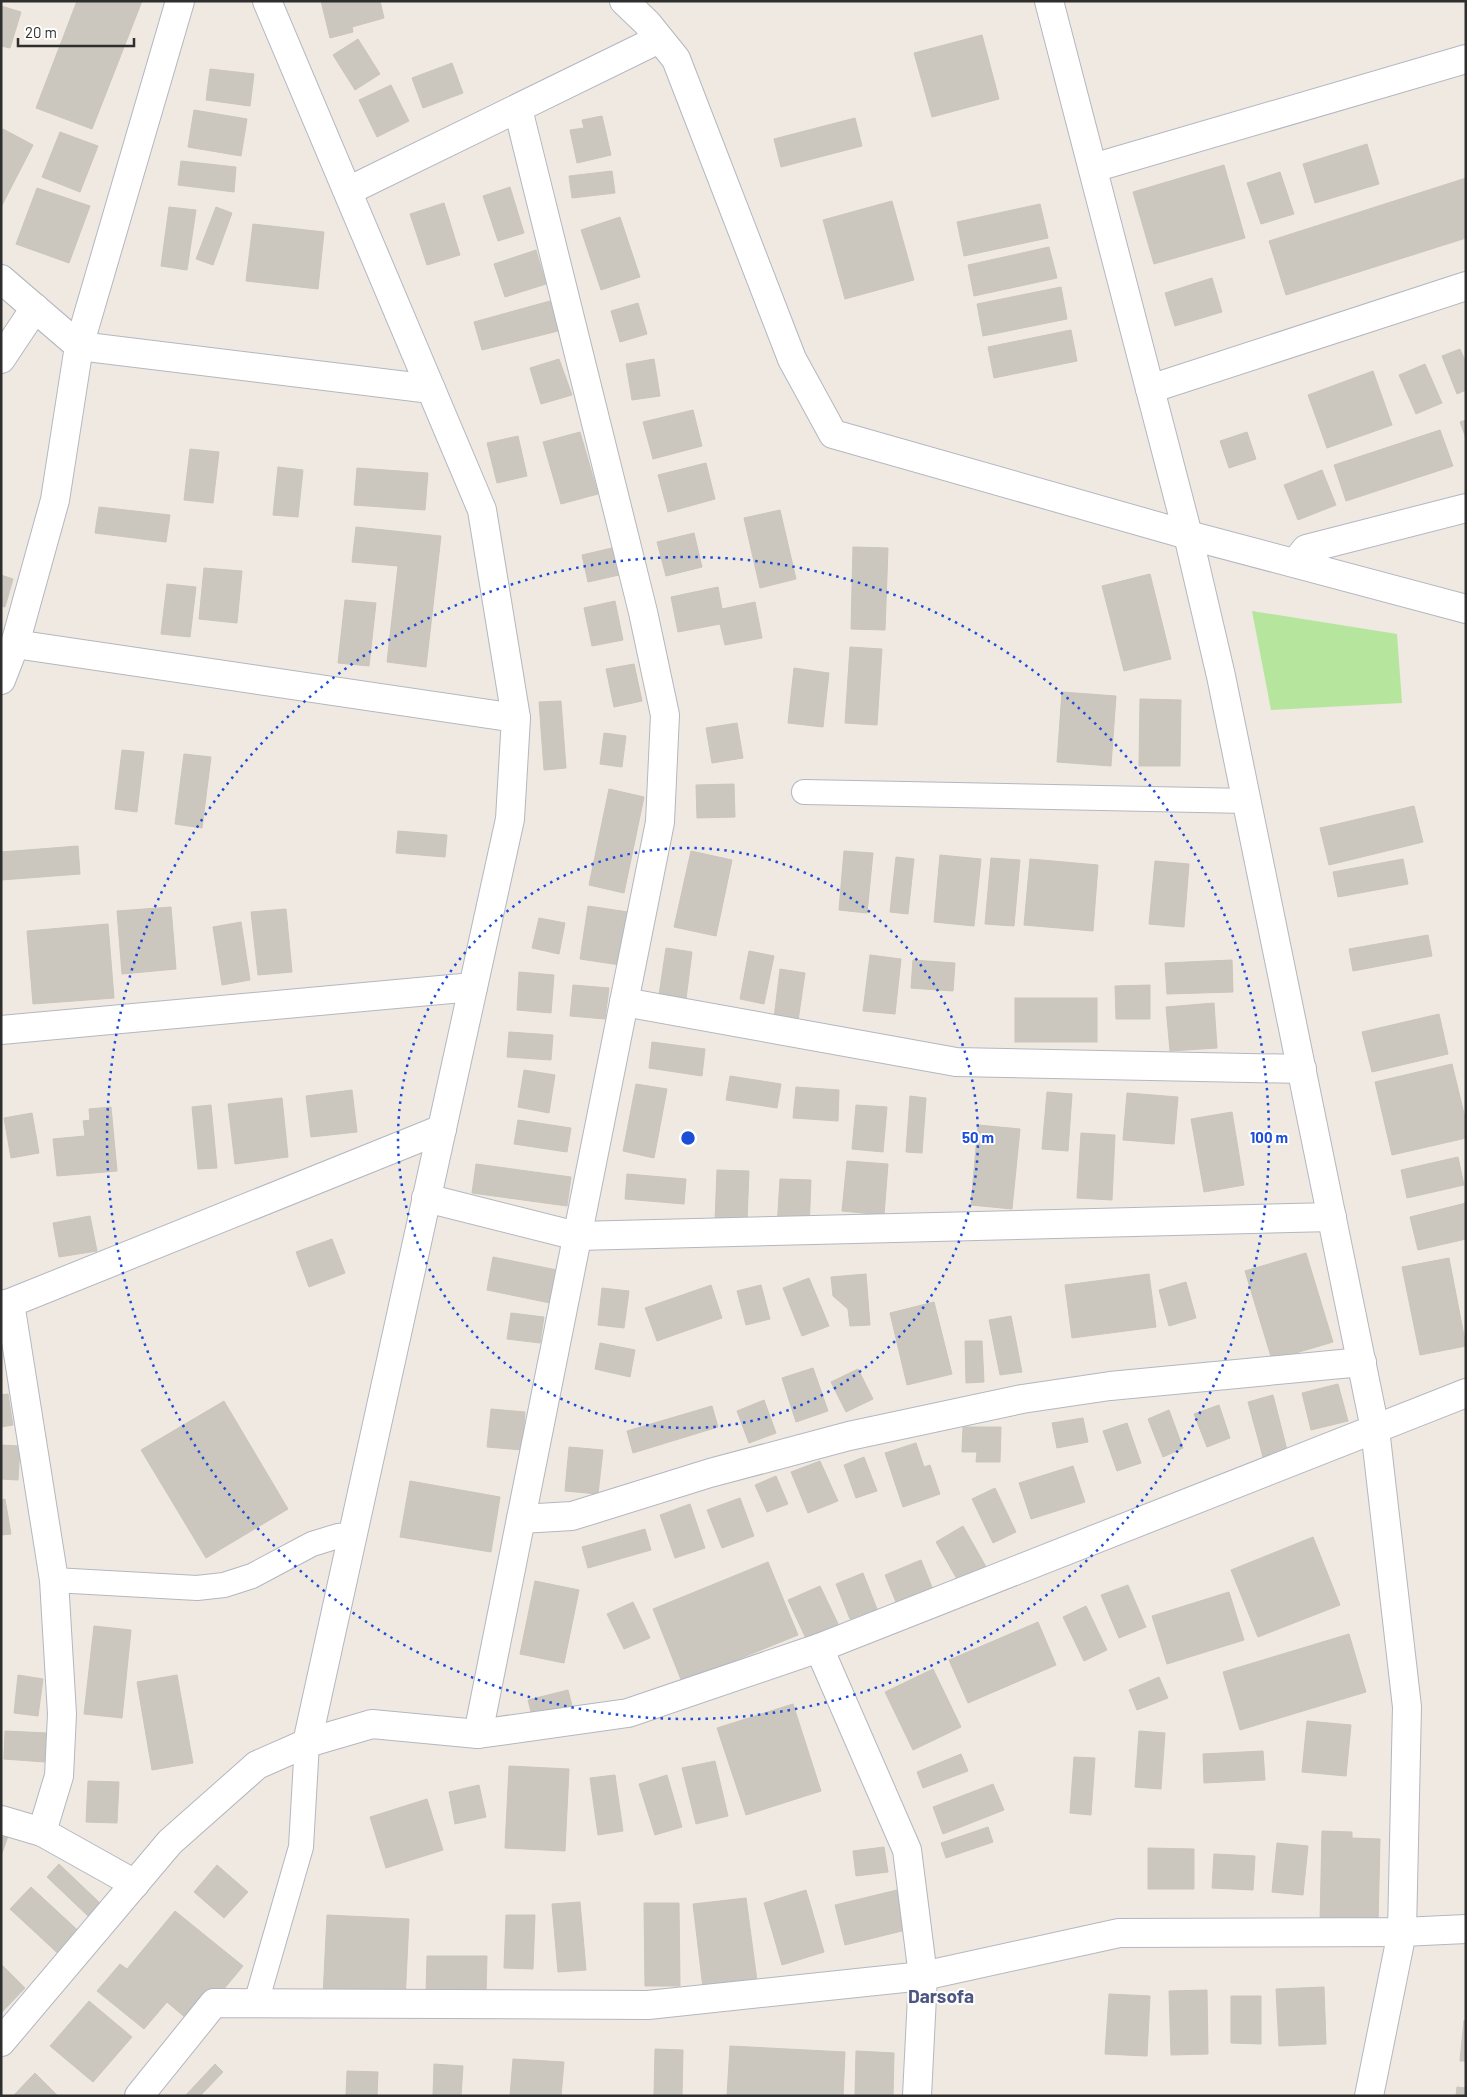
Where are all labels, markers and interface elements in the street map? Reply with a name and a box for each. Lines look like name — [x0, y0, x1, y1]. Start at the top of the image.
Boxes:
scale bar — [18, 15, 134, 47]
text: 20 m — [25, 23, 57, 41]
text: 50 m — [962, 1128, 994, 1146]
text: 100 m — [1250, 1128, 1288, 1146]
centre of rings — [679, 1129, 697, 1147]
district label: Darsofa — [908, 1984, 974, 2007]

